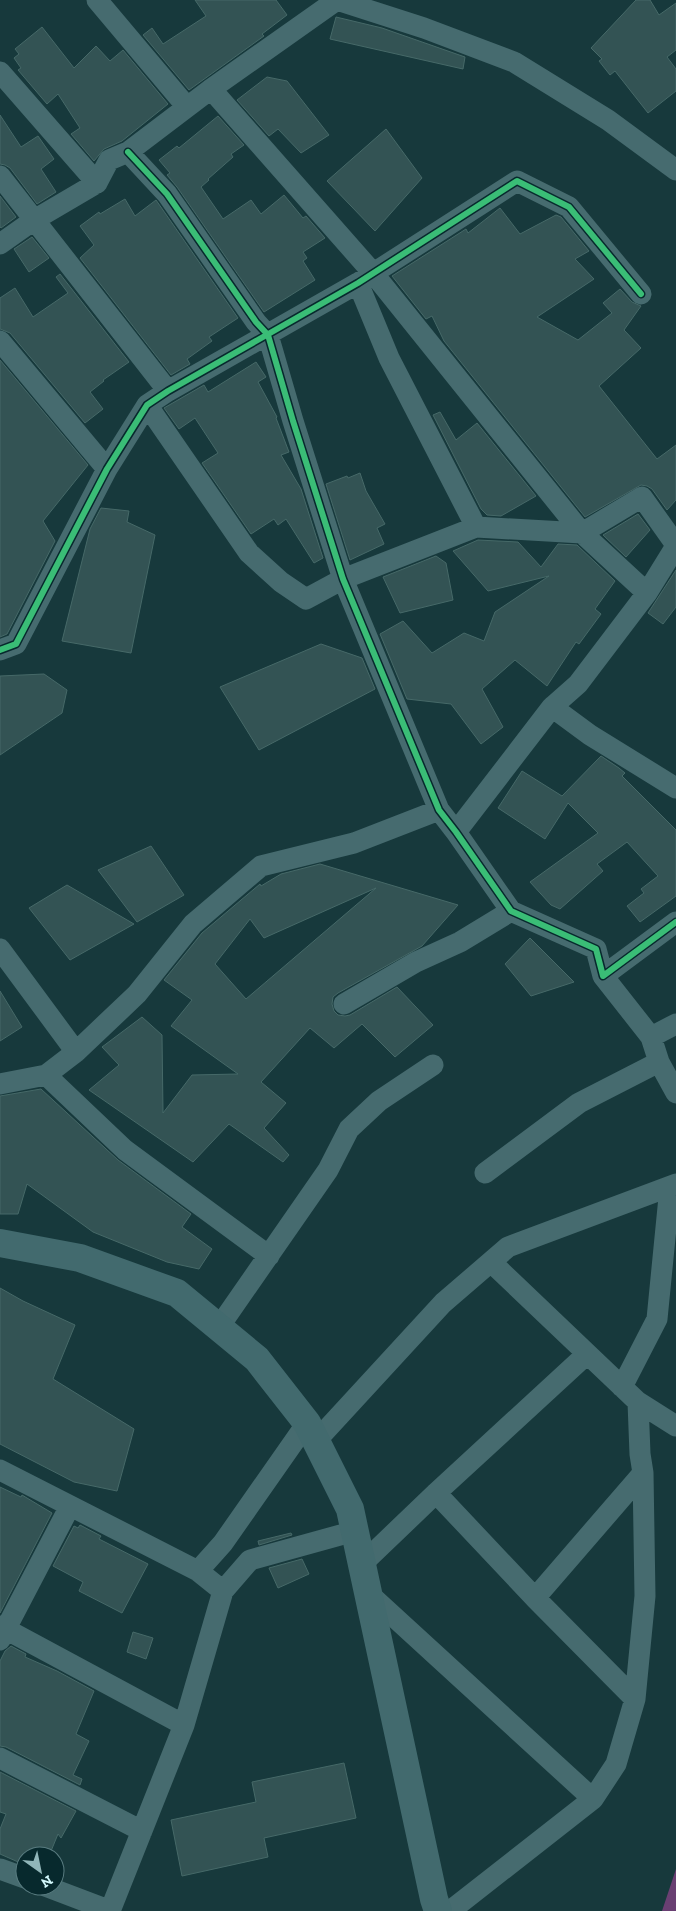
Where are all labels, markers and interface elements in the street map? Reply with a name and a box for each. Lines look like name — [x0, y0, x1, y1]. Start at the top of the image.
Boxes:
north arrow — [15, 1846, 65, 1896]
text: N — [37, 1871, 56, 1892]

